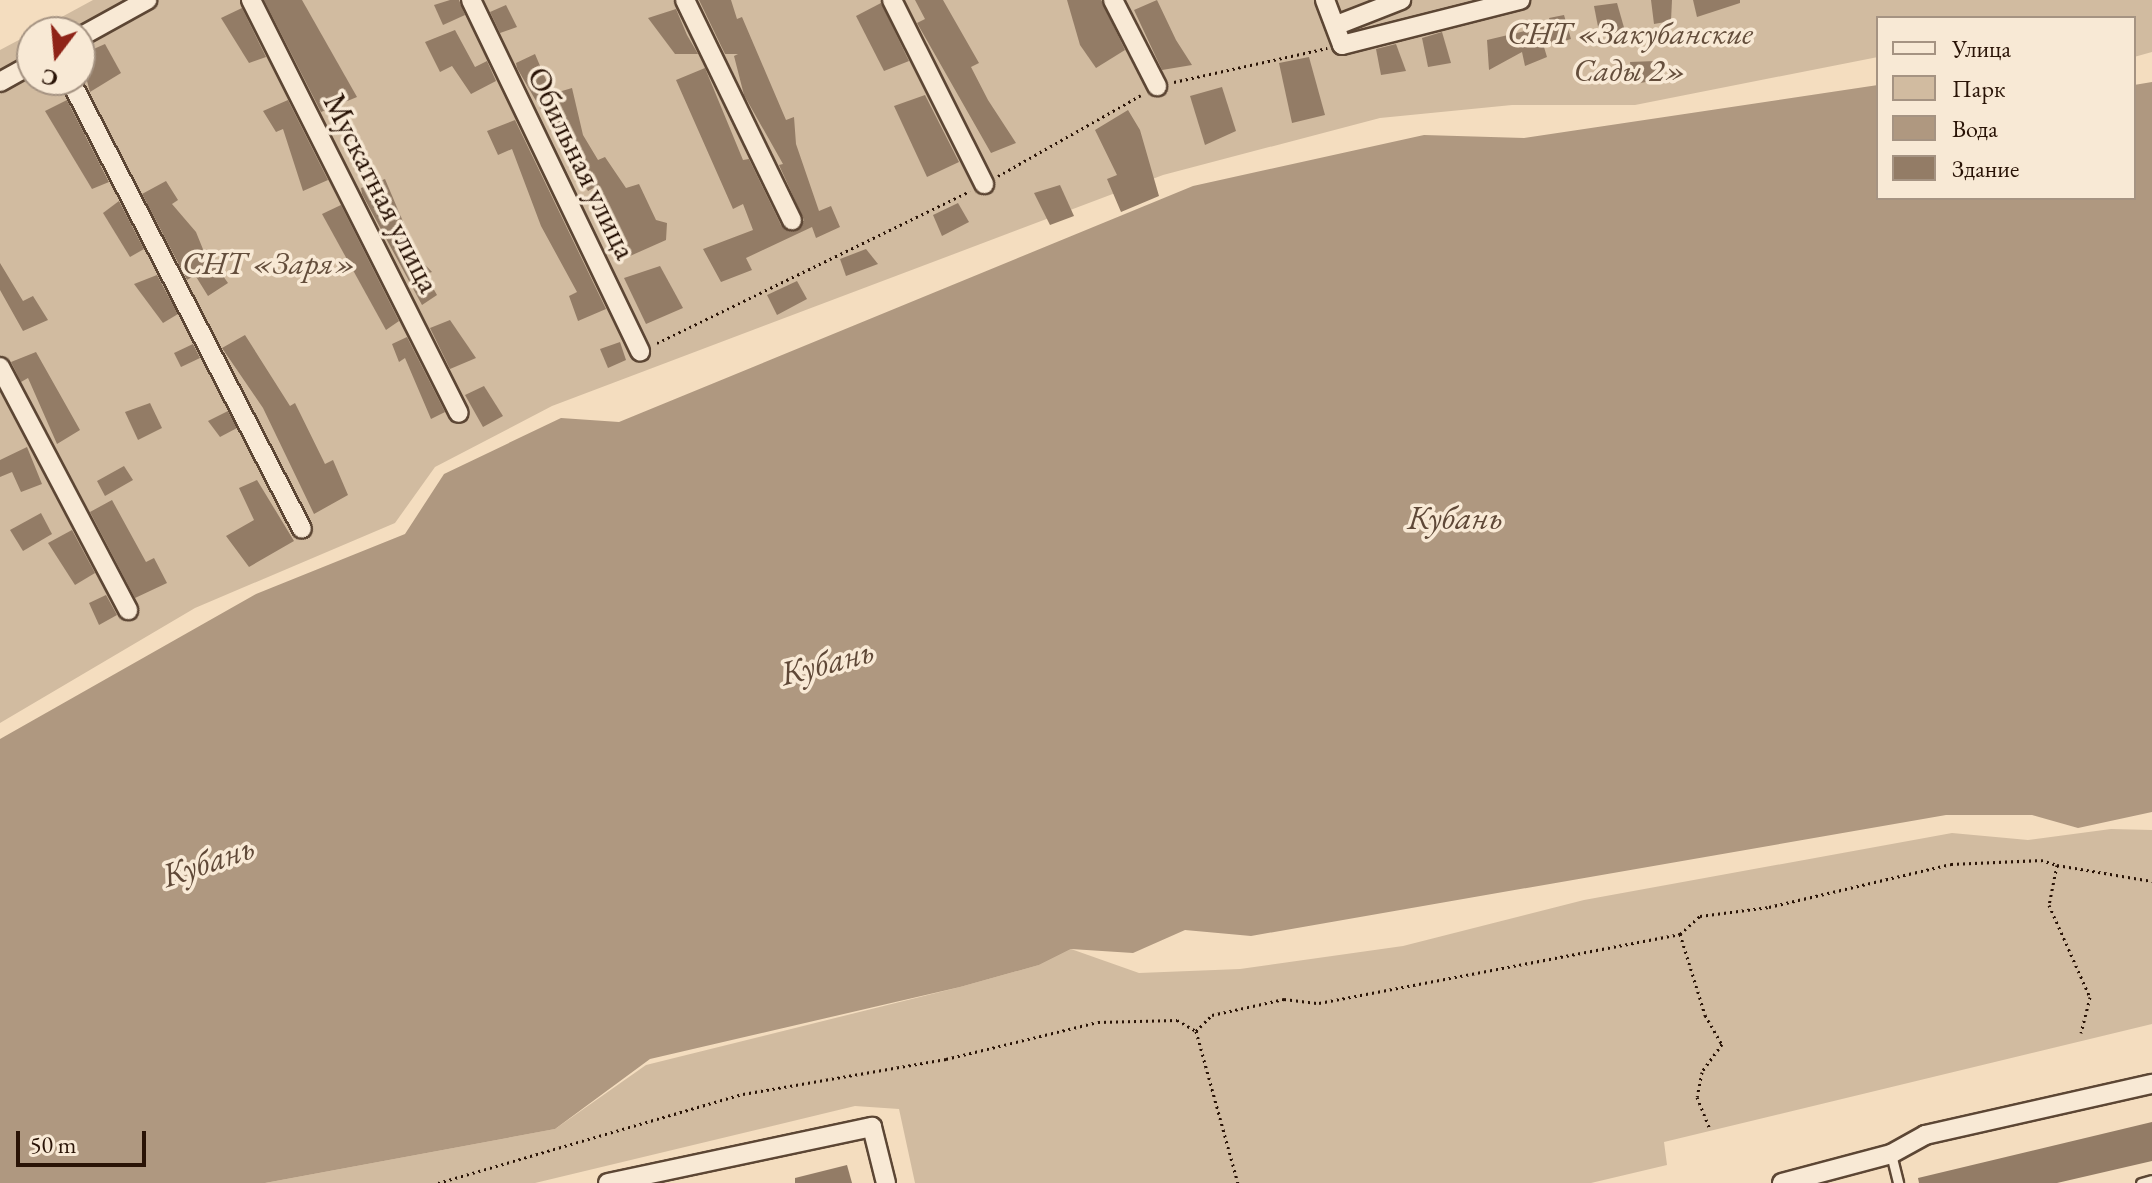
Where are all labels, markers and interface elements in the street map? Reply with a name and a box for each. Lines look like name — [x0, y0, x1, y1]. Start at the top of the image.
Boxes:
park label: СНТ «Закубанские Сады 2» — [1507, 15, 1753, 90]
north arrow — [16, 16, 96, 96]
legend — [1876, 16, 2136, 200]
text: Улица — [1952, 33, 2011, 64]
street label: Обильная улица — [519, 61, 645, 265]
text: С — [38, 62, 61, 94]
text: Парк — [1952, 73, 2005, 104]
street label: Мускатная улица — [315, 87, 449, 299]
text: Вода — [1952, 113, 1998, 144]
text: Здание — [1952, 153, 2019, 184]
park label: СНТ «Заря» — [182, 244, 356, 282]
water label: Кубань — [1407, 498, 1503, 538]
water label: Кубань — [775, 630, 879, 694]
water label: Кубань — [156, 826, 260, 896]
scale bar — [20, 1115, 150, 1165]
text: 50 m — [30, 1129, 77, 1160]

